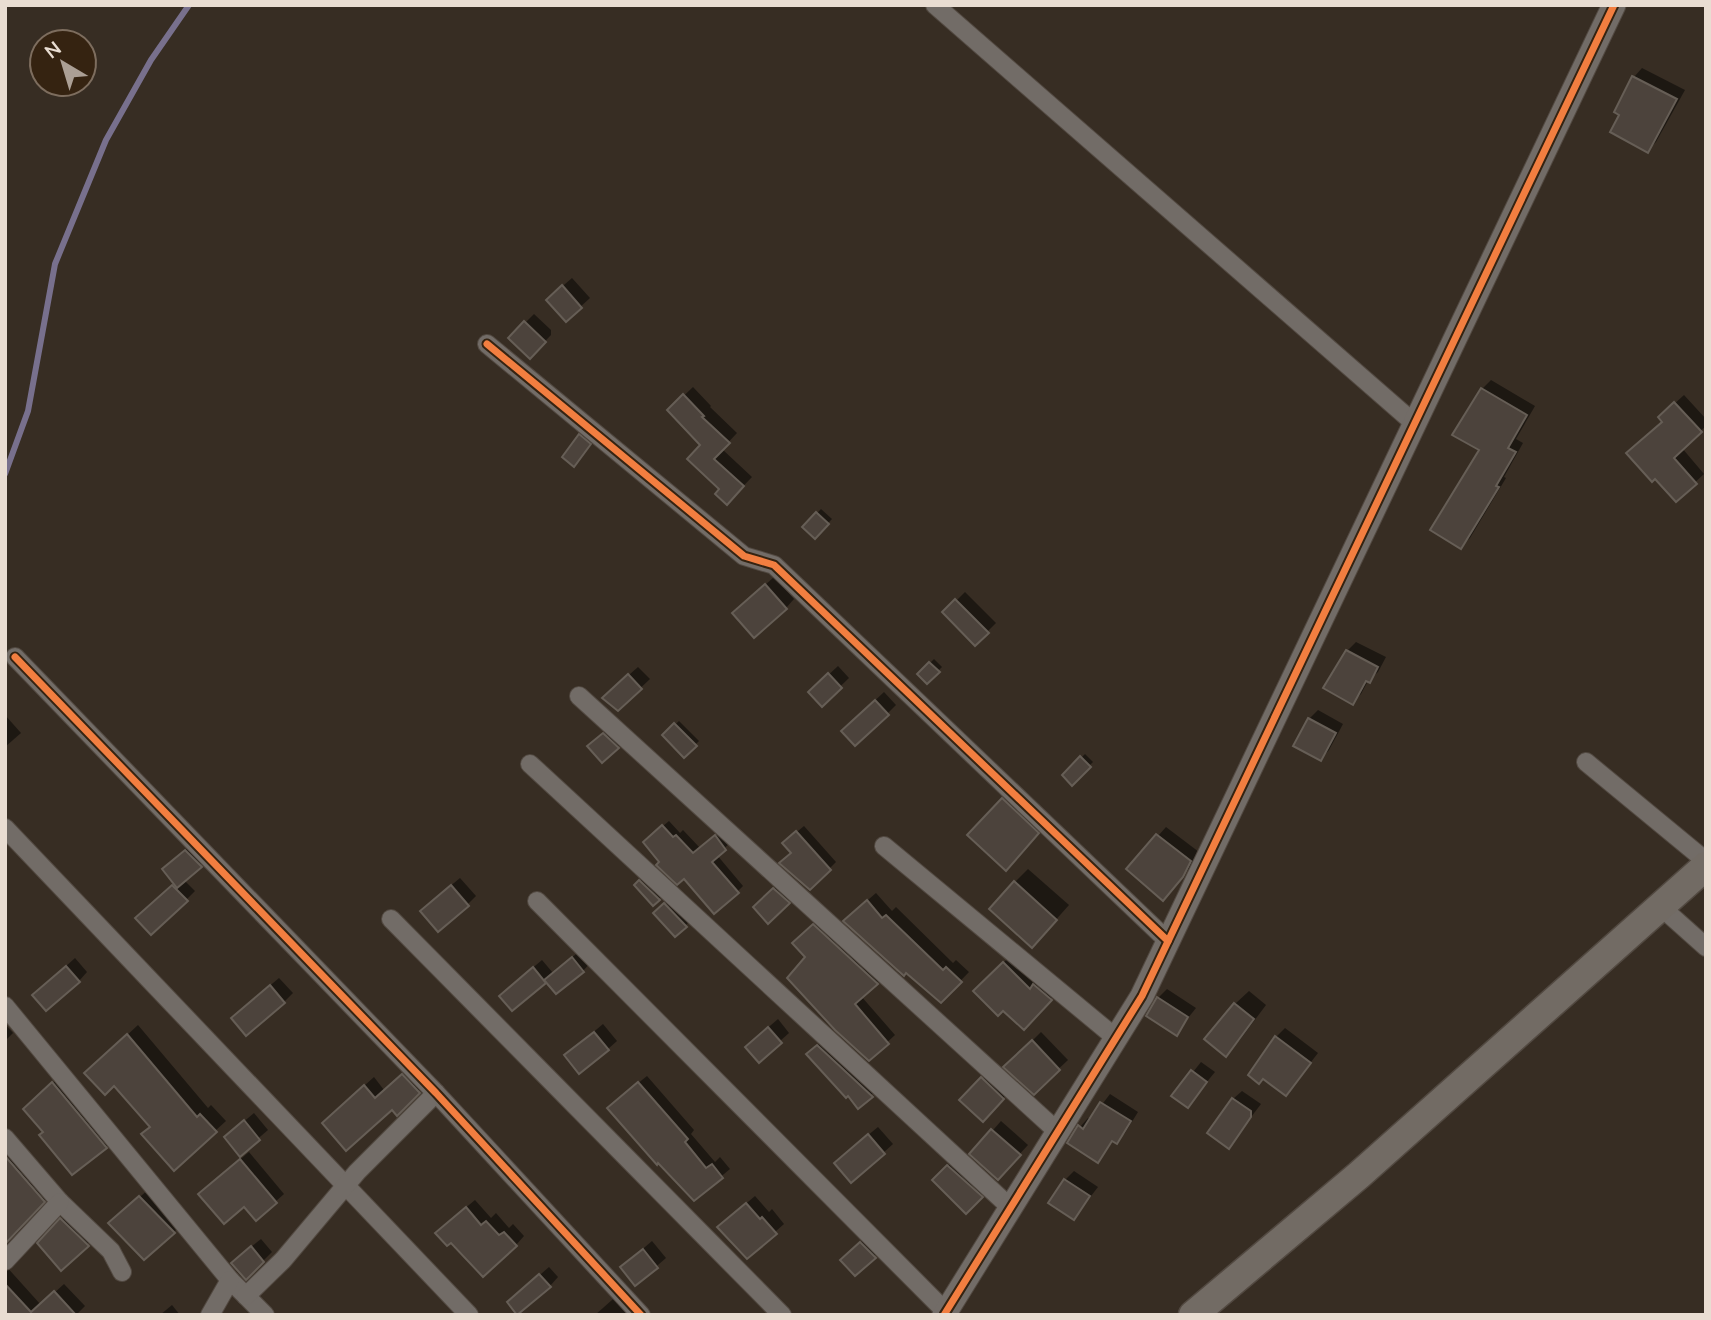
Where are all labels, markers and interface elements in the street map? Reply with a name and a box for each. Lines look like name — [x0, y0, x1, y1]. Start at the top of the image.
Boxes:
north arrow — [28, 28, 98, 98]
text: N — [39, 36, 66, 63]

